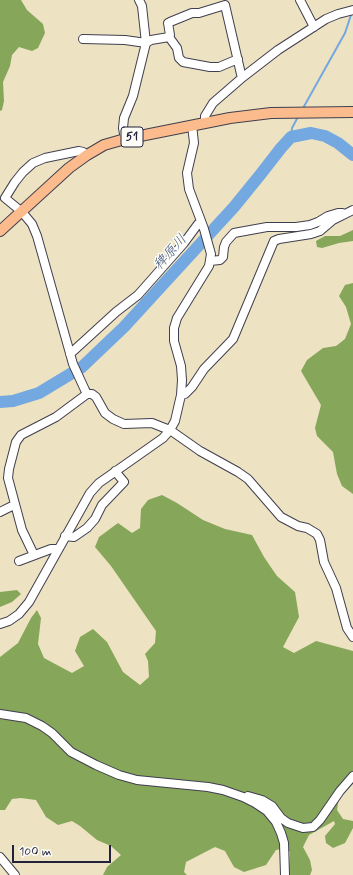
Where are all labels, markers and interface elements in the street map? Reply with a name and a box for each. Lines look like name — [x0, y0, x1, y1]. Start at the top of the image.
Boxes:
road number: 51 — [121, 127, 143, 147]
water label: 稗原川 — [151, 232, 191, 274]
scale bar — [14, 837, 113, 863]
text: 100 m — [19, 844, 51, 860]

